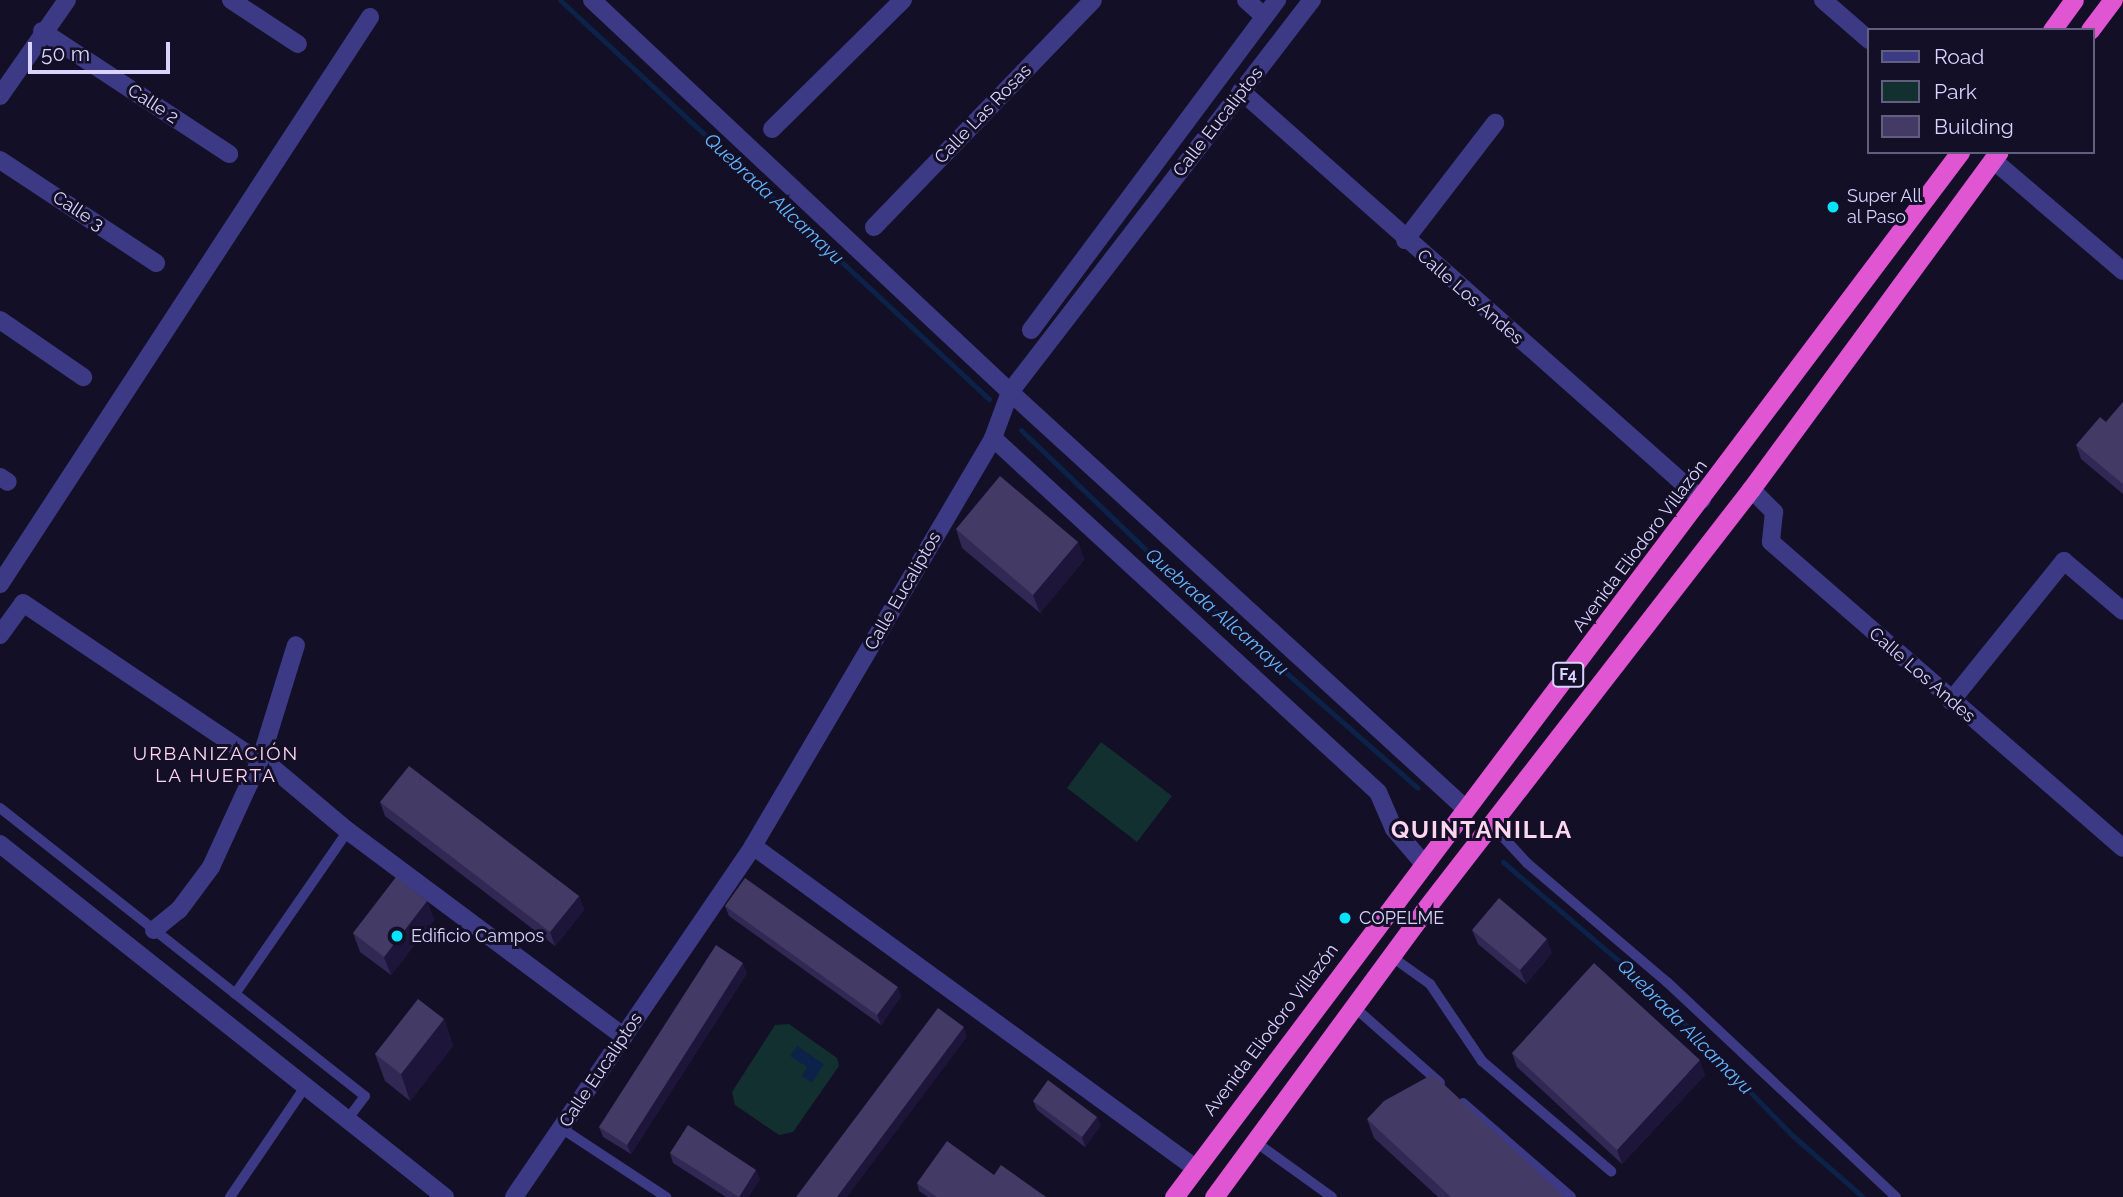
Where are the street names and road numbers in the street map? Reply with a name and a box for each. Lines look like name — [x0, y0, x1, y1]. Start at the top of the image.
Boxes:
street label: Calle Las Rosas — [930, 60, 1036, 168]
street label: Calle Eucaliptos — [1168, 63, 1268, 181]
street label: Calle 2 — [123, 80, 183, 128]
street label: Calle 3 — [48, 186, 108, 236]
street label: Calle Los Andes — [1412, 245, 1528, 349]
street label: Avenida Eliodoro Villazón — [1568, 455, 1712, 637]
street label: Calle Eucaliptos — [860, 528, 946, 654]
street label: Calle Los Andes — [1864, 623, 1980, 727]
road number: F4 — [1550, 662, 1586, 688]
street label: Avenida Eliodoro Villazón — [1199, 939, 1343, 1121]
street label: Calle Eucaliptos — [555, 1009, 647, 1131]

